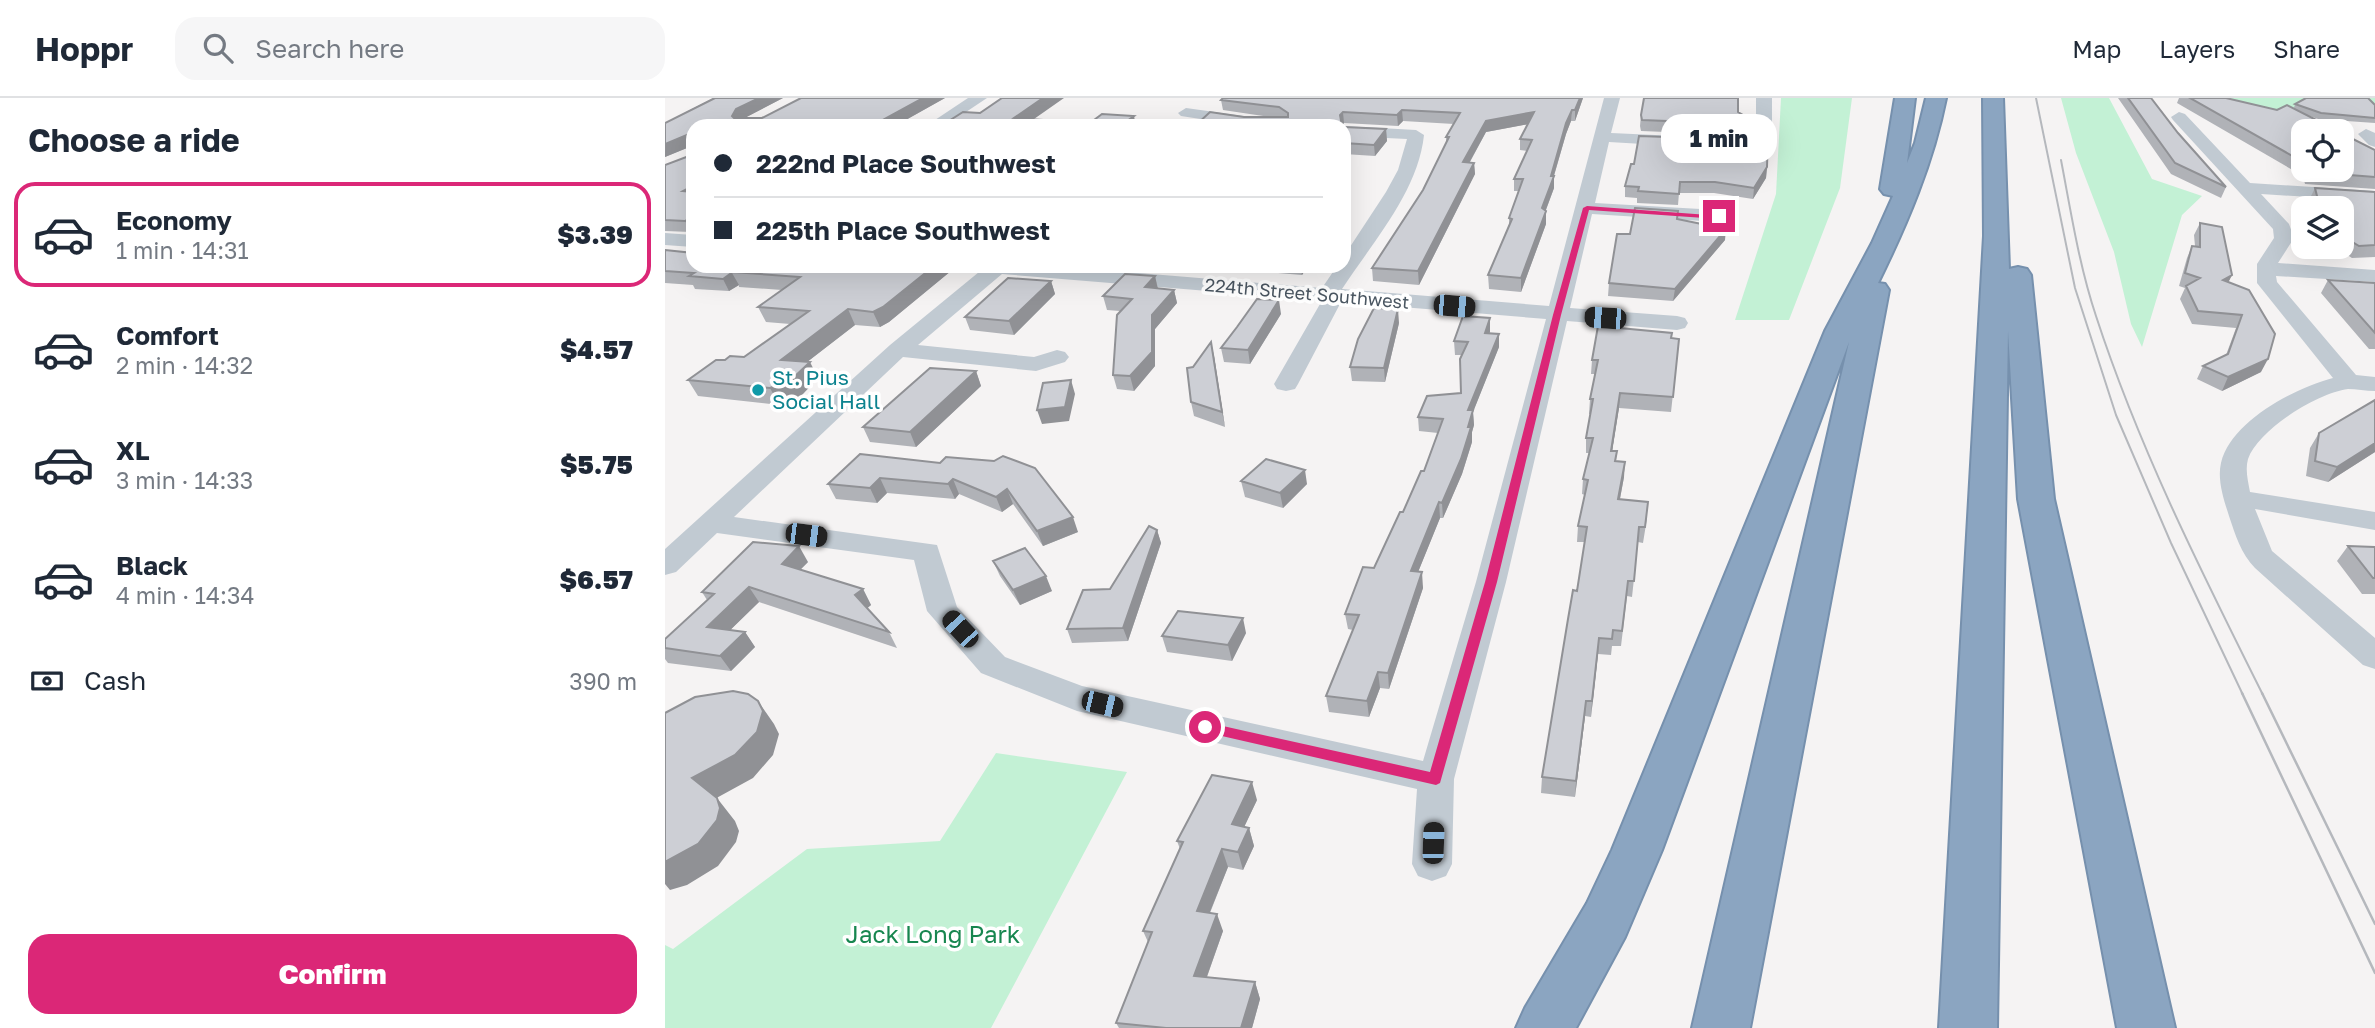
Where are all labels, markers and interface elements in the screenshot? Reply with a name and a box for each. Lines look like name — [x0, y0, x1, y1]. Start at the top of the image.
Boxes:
search box — [175, 17, 665, 80]
text: Hoppr — [35, 29, 133, 68]
icon: search — [199, 29, 237, 67]
text: Search here — [255, 33, 404, 64]
text: Map — [2072, 34, 2121, 63]
text: Layers — [2159, 34, 2235, 63]
text: Share — [2273, 34, 2340, 63]
callout: 1 min — [1661, 115, 1777, 164]
map controls — [2291, 119, 2354, 259]
button: locate — [2291, 119, 2354, 182]
text: Choose a ride — [28, 121, 240, 159]
text: 1 min — [1690, 124, 1748, 152]
text: 222nd Place Southwest — [756, 148, 1056, 179]
button: layers — [2291, 196, 2354, 259]
route end — [1703, 200, 1735, 232]
icon: car — [32, 203, 95, 266]
text: Economy — [116, 205, 232, 236]
text: 225th Place Southwest — [756, 215, 1050, 246]
text: $3.39 — [557, 219, 633, 250]
text: 1 min · 14:31 — [116, 236, 249, 264]
street label: 224th Street Southwest — [1204, 273, 1410, 313]
car — [1433, 294, 1476, 318]
car — [1584, 306, 1627, 330]
icon: car — [32, 318, 95, 381]
text: Comfort — [116, 320, 219, 351]
text: $4.57 — [560, 334, 633, 365]
text: 2 min · 14:32 — [116, 351, 253, 379]
place label: St. Pius Social Hall — [772, 364, 880, 414]
marker: St. Pius Social Hall — [750, 382, 766, 398]
icon: car — [32, 433, 95, 496]
text: XL — [116, 435, 150, 466]
text: $5.75 — [560, 449, 633, 480]
text: 3 min · 14:33 — [116, 466, 253, 494]
car — [784, 522, 829, 548]
icon: car — [32, 548, 95, 611]
text: Black — [116, 550, 188, 581]
text: $6.57 — [559, 564, 633, 595]
text: 4 min · 14:34 — [116, 581, 254, 609]
car — [938, 606, 983, 652]
icon: cash — [28, 662, 66, 700]
text: Cash — [84, 665, 146, 696]
text: 390 m — [569, 667, 637, 695]
car — [1080, 689, 1125, 719]
route start — [1189, 711, 1221, 743]
car — [1422, 822, 1445, 864]
park label: Jack Long Park — [846, 919, 1020, 948]
button: Confirm — [28, 934, 637, 1014]

